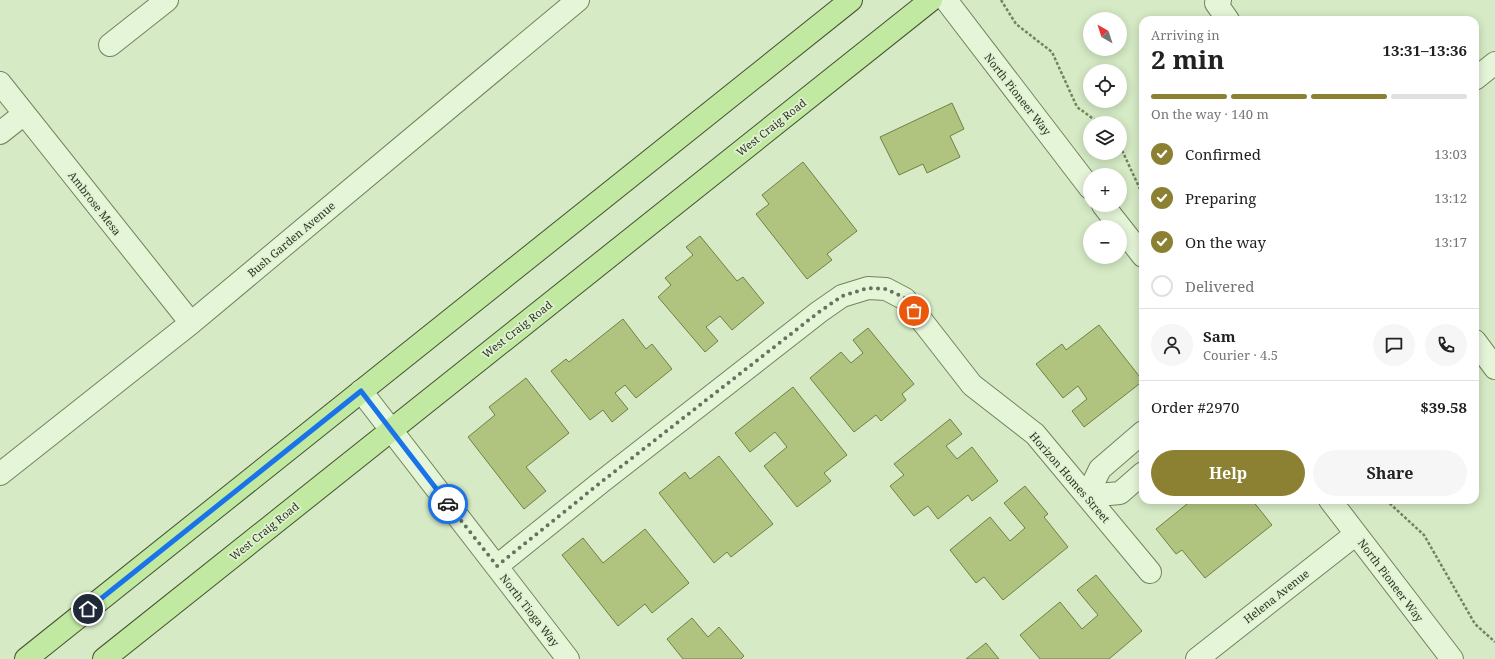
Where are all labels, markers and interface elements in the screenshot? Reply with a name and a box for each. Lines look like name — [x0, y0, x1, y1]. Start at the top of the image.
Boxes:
north arrow — [1083, 12, 1127, 56]
map controls — [1083, 12, 1127, 264]
text: Arriving in — [1151, 26, 1220, 44]
text: 13:31–13:36 — [1383, 40, 1467, 60]
text: 2 min — [1151, 41, 1225, 77]
street label: North Pioneer Way — [981, 50, 1055, 139]
button: locate — [1083, 64, 1127, 108]
street label: West Craig Road — [733, 95, 809, 159]
text: On the way · 140 m — [1151, 105, 1269, 123]
button: layers — [1083, 116, 1127, 160]
icon: check — [1151, 143, 1173, 165]
text: Confirmed — [1185, 144, 1261, 164]
text: 13:03 — [1434, 145, 1467, 163]
street label: Ambrose Mesa — [65, 168, 125, 238]
button: + — [1083, 168, 1127, 212]
icon: check — [1151, 187, 1173, 209]
text: Preparing — [1185, 188, 1256, 208]
text: 13:12 — [1434, 189, 1467, 207]
street label: Bush Garden Avenue — [244, 198, 338, 280]
button: − — [1083, 220, 1127, 264]
icon: check — [1151, 231, 1173, 253]
text: On the way — [1185, 232, 1266, 252]
text: 13:17 — [1434, 233, 1467, 251]
text: Delivered — [1185, 276, 1254, 296]
pin — [897, 294, 931, 328]
street label: West Craig Road — [479, 297, 555, 361]
icon: bag — [903, 300, 925, 322]
button: person — [1151, 324, 1193, 366]
button: chat — [1373, 324, 1415, 366]
button: phone — [1425, 324, 1467, 366]
text: Sam — [1203, 326, 1235, 346]
text: Courier · 4.5 — [1203, 346, 1278, 364]
text: Order #2970 — [1151, 397, 1239, 417]
text: $39.58 — [1420, 397, 1467, 417]
street label: Horizon Homes Street — [1026, 428, 1114, 526]
button: Help — [1151, 450, 1305, 496]
button: Share — [1313, 450, 1467, 496]
courier — [428, 484, 468, 524]
icon: car — [437, 493, 459, 515]
street label: West Craig Road — [226, 498, 302, 564]
street label: North Pioneer Way — [1355, 536, 1428, 625]
street label: Helena Avenue — [1240, 566, 1312, 626]
street label: North Tioga Way — [497, 571, 564, 650]
pin — [71, 592, 105, 626]
icon: home — [77, 598, 99, 620]

